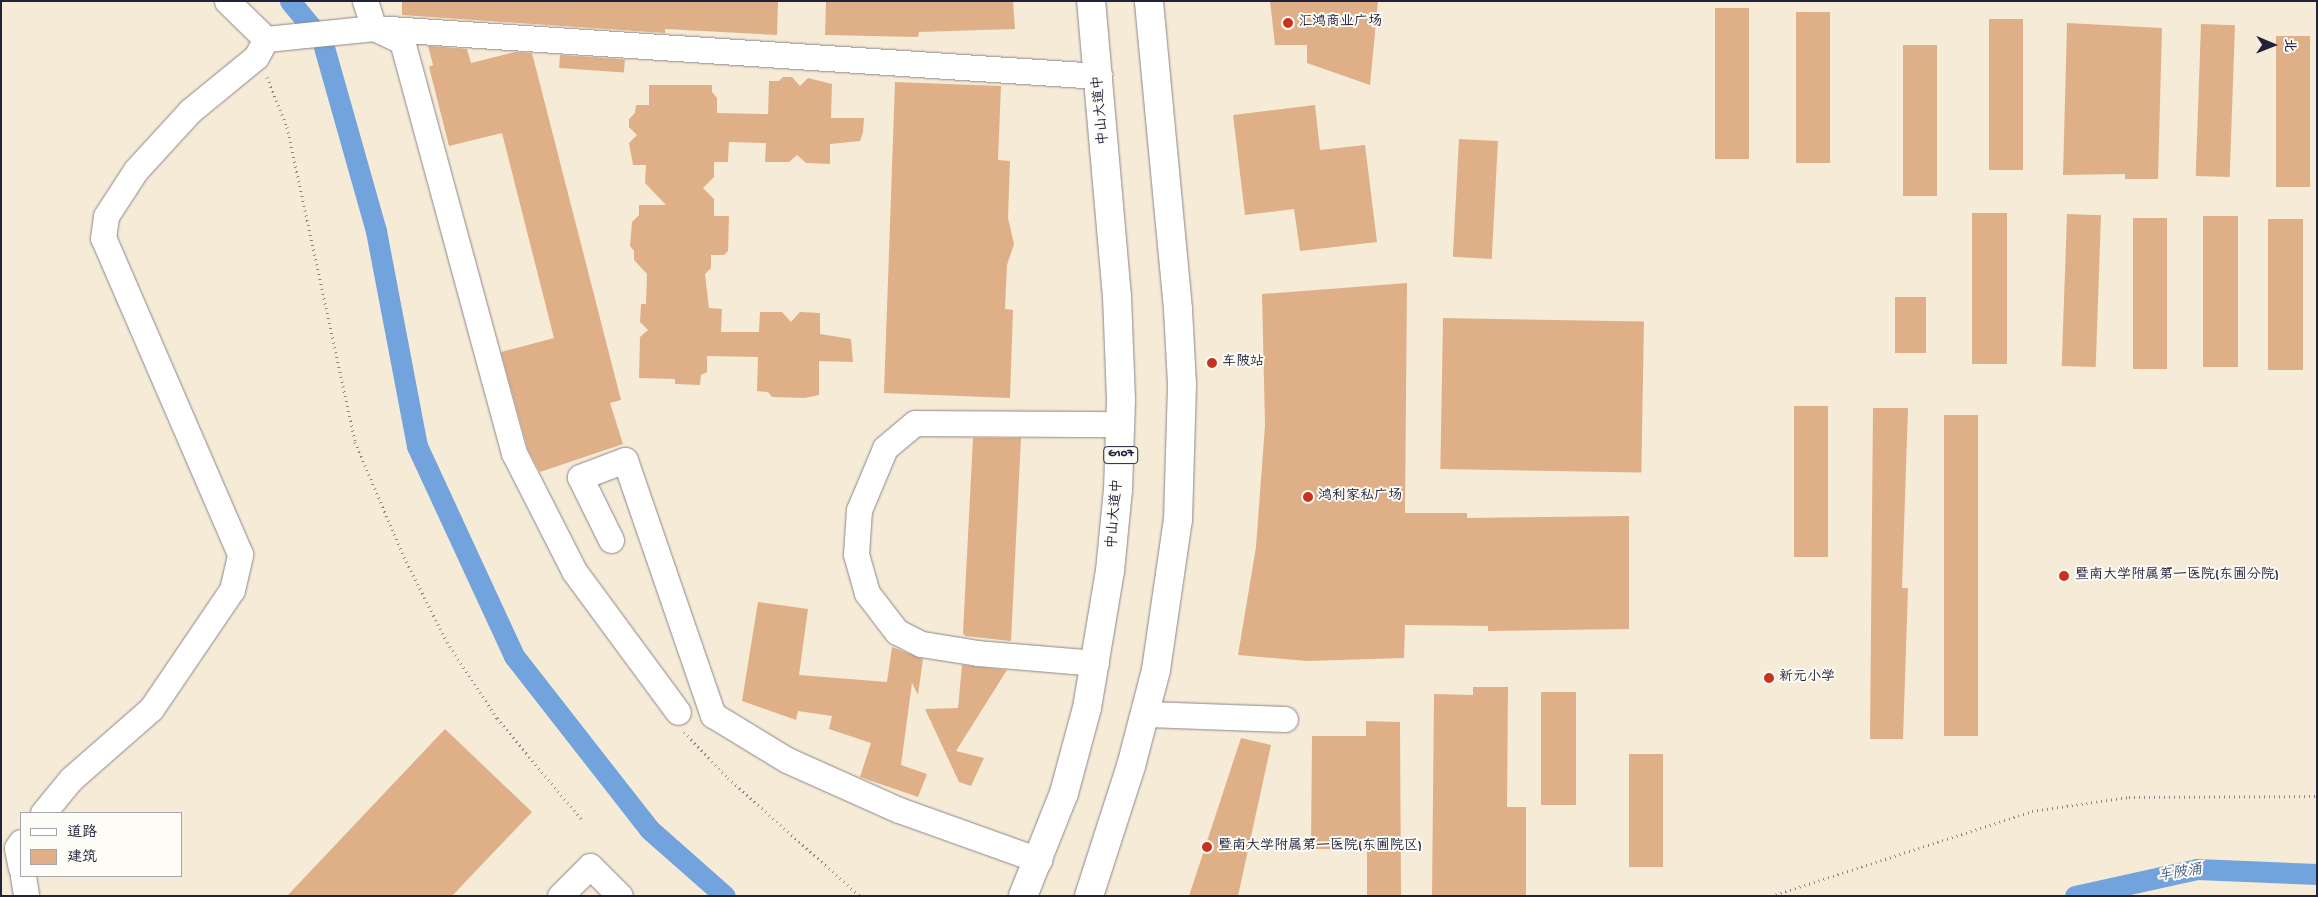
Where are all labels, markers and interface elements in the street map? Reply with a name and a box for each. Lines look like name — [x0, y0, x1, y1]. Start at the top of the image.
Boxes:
place label: 汇鸿商业广场 — [1298, 15, 1382, 31]
marker: 汇鸿商业广场 — [1282, 17, 1294, 29]
north arrow — [2248, 20, 2298, 70]
text: 北 — [2280, 38, 2297, 52]
street label: 中山大道中 — [1091, 74, 1113, 146]
place label: 车陂站 — [1222, 355, 1264, 371]
marker: 车陂站 — [1206, 357, 1218, 369]
road number: G107 — [1102, 446, 1140, 464]
street label: 中山大道中 — [1105, 478, 1127, 550]
place label: 鸿利家私广场 — [1318, 489, 1402, 505]
marker: 鸿利家私广场 — [1302, 491, 1314, 503]
place label: 暨南大学附属第一医院(东圃分院) — [2075, 568, 2279, 584]
marker: 暨南大学附属第一医院(东圃分院) — [2057, 569, 2071, 583]
place label: 新元小学 — [1779, 670, 1835, 686]
marker: 新元小学 — [1763, 672, 1775, 684]
legend — [20, 812, 182, 877]
text: 道路 — [67, 824, 97, 842]
place label: 暨南大学附属第一医院(东圃院区) — [1218, 839, 1422, 855]
marker: 暨南大学附属第一医院(东圃院区) — [1200, 840, 1214, 854]
text: 建筑 — [67, 849, 97, 867]
water label: 车陂涌 — [2156, 862, 2204, 886]

